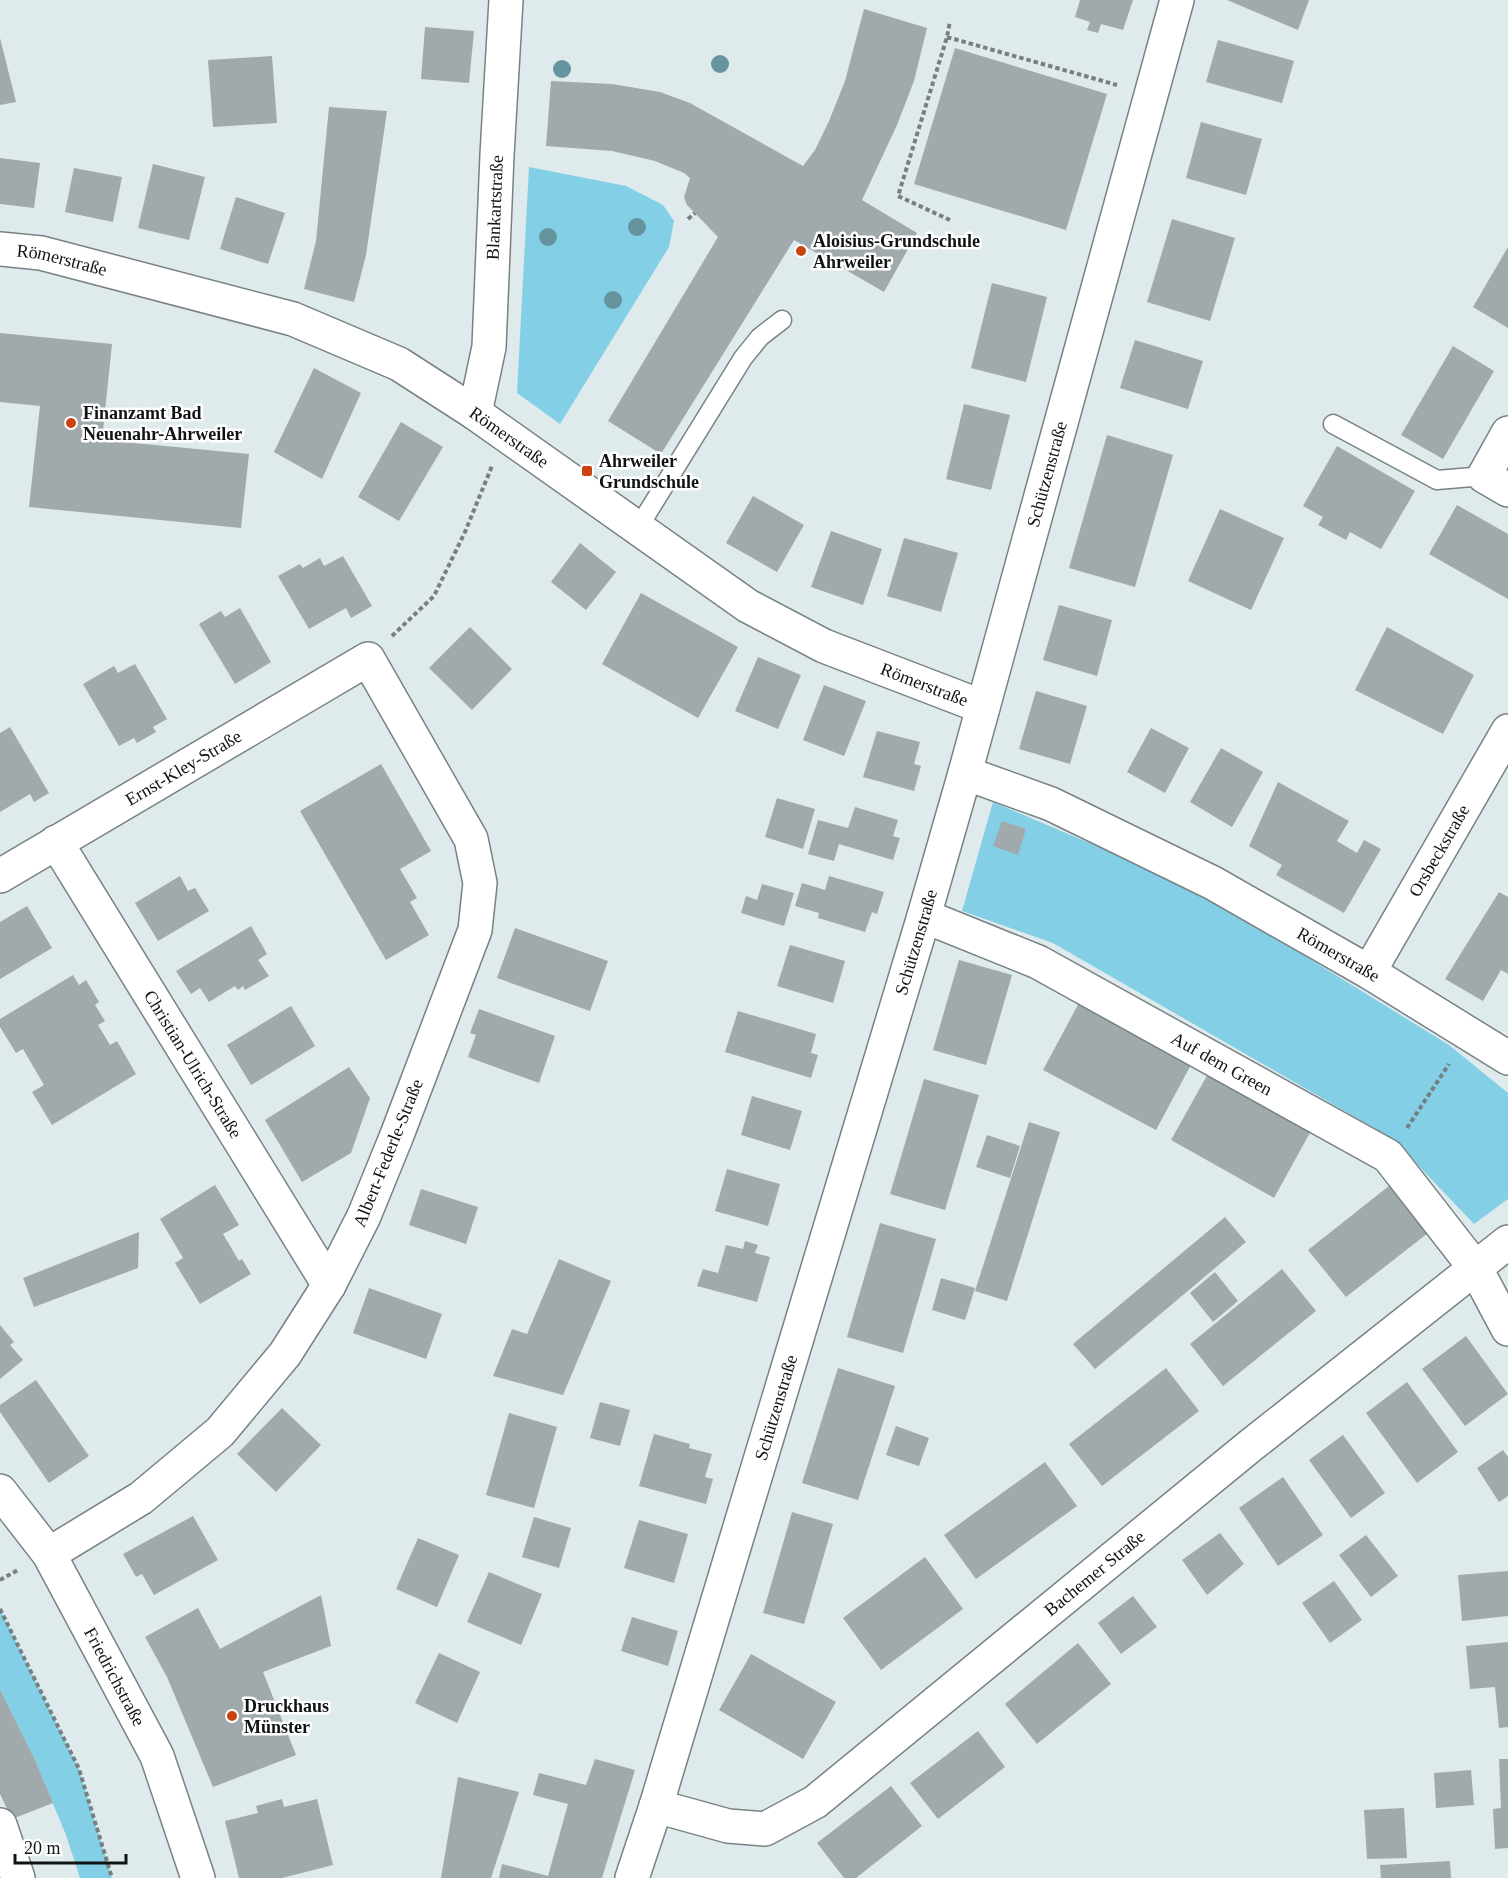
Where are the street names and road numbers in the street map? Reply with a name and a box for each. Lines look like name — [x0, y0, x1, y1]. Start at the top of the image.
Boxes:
street label: Blankartstraße — [483, 155, 507, 260]
street label: Römerstraße — [16, 241, 109, 280]
street label: Römerstraße — [466, 402, 552, 472]
street label: Schützenstraße — [1023, 419, 1071, 529]
street label: Römerstraße — [878, 659, 971, 710]
street label: Ernst-Kley-Straße — [122, 726, 245, 810]
street label: Orsbeckstraße — [1405, 801, 1473, 900]
street label: Schützenstraße — [891, 887, 941, 997]
street label: Römerstraße — [1293, 923, 1383, 986]
street label: Christian-Ulrich-Straße — [140, 987, 246, 1142]
street label: Auf dem Green — [1168, 1028, 1276, 1100]
street label: Albert-Federle-Straße — [349, 1076, 427, 1230]
street label: Schützenstraße — [751, 1352, 801, 1463]
street label: Bachemer Straße — [1040, 1526, 1149, 1620]
street label: Friedrichstraße — [80, 1624, 149, 1730]

